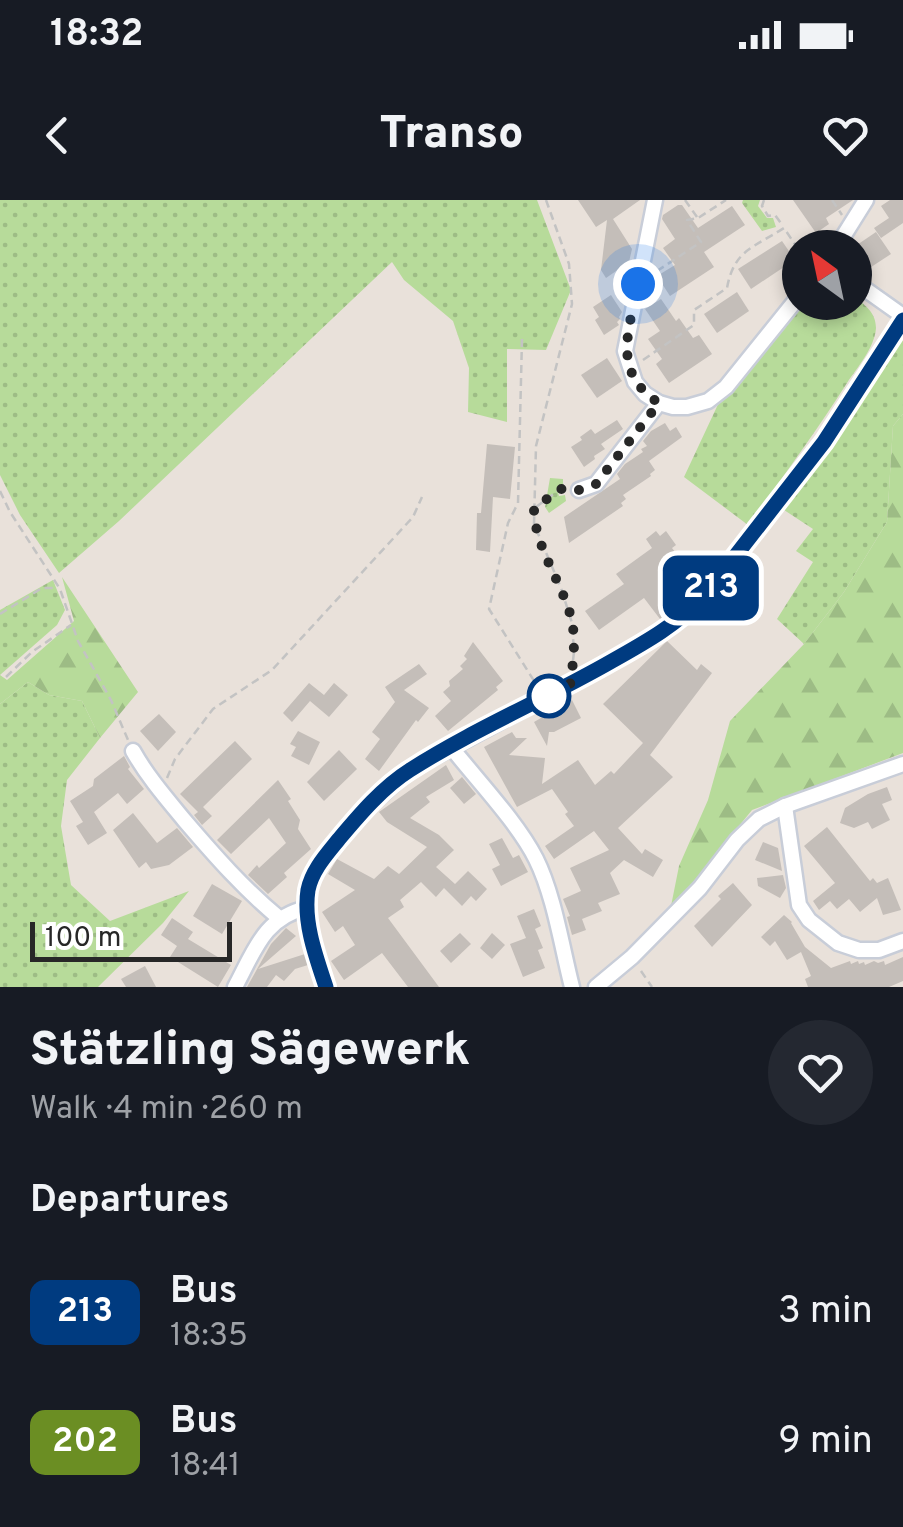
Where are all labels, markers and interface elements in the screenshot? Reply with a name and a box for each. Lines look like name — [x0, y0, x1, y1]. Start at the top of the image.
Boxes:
text: 18:32 — [50, 11, 144, 60]
text: Transo — [379, 107, 524, 164]
icon: back — [30, 108, 85, 163]
icon: heart — [818, 108, 873, 163]
north arrow — [782, 230, 872, 320]
map controls — [782, 230, 872, 320]
your location — [613, 259, 663, 309]
line badge: 213 — [654, 556, 768, 620]
text: 213 — [683, 566, 739, 610]
unlabelled marker — [528, 675, 570, 717]
scale bar — [30, 917, 232, 961]
text: 100 m — [45, 921, 121, 957]
button: heart — [768, 1020, 873, 1125]
text: Stätzling Sägewerk — [30, 1022, 470, 1082]
text: Walk · 4 min · 260 m — [30, 1090, 303, 1130]
text: Departures — [30, 1177, 230, 1226]
text: Bus — [170, 1268, 237, 1317]
text: 3 min — [778, 1288, 873, 1337]
text: 213 — [57, 1290, 113, 1334]
text: 18:35 — [170, 1317, 248, 1357]
text: Bus — [170, 1398, 237, 1447]
text: 9 min — [778, 1418, 873, 1467]
text: 202 — [52, 1420, 118, 1464]
text: 18:41 — [170, 1447, 241, 1487]

